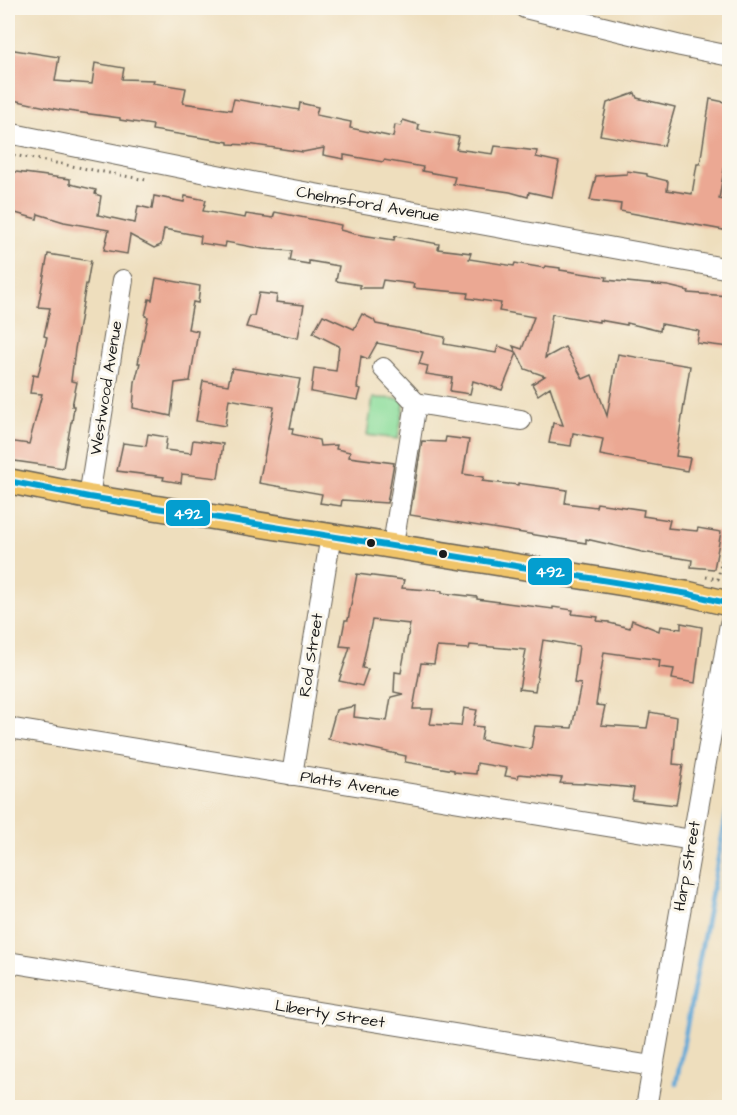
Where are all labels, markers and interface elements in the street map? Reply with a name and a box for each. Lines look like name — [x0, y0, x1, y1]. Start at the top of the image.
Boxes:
street label: Chelmsford Avenue — [295, 181, 442, 227]
street label: Westwood Avenue — [85, 319, 128, 457]
line badge: 492 — [165, 499, 211, 527]
text: 492 — [173, 503, 203, 525]
unlabelled marker — [365, 537, 377, 549]
unlabelled marker — [437, 548, 449, 560]
line badge: 492 — [527, 557, 573, 586]
text: 492 — [535, 561, 565, 583]
street label: Rod Street — [294, 611, 329, 698]
street label: Platts Avenue — [299, 765, 402, 803]
street label: Harp Street — [668, 819, 706, 913]
street label: Liberty Street — [273, 994, 387, 1035]

